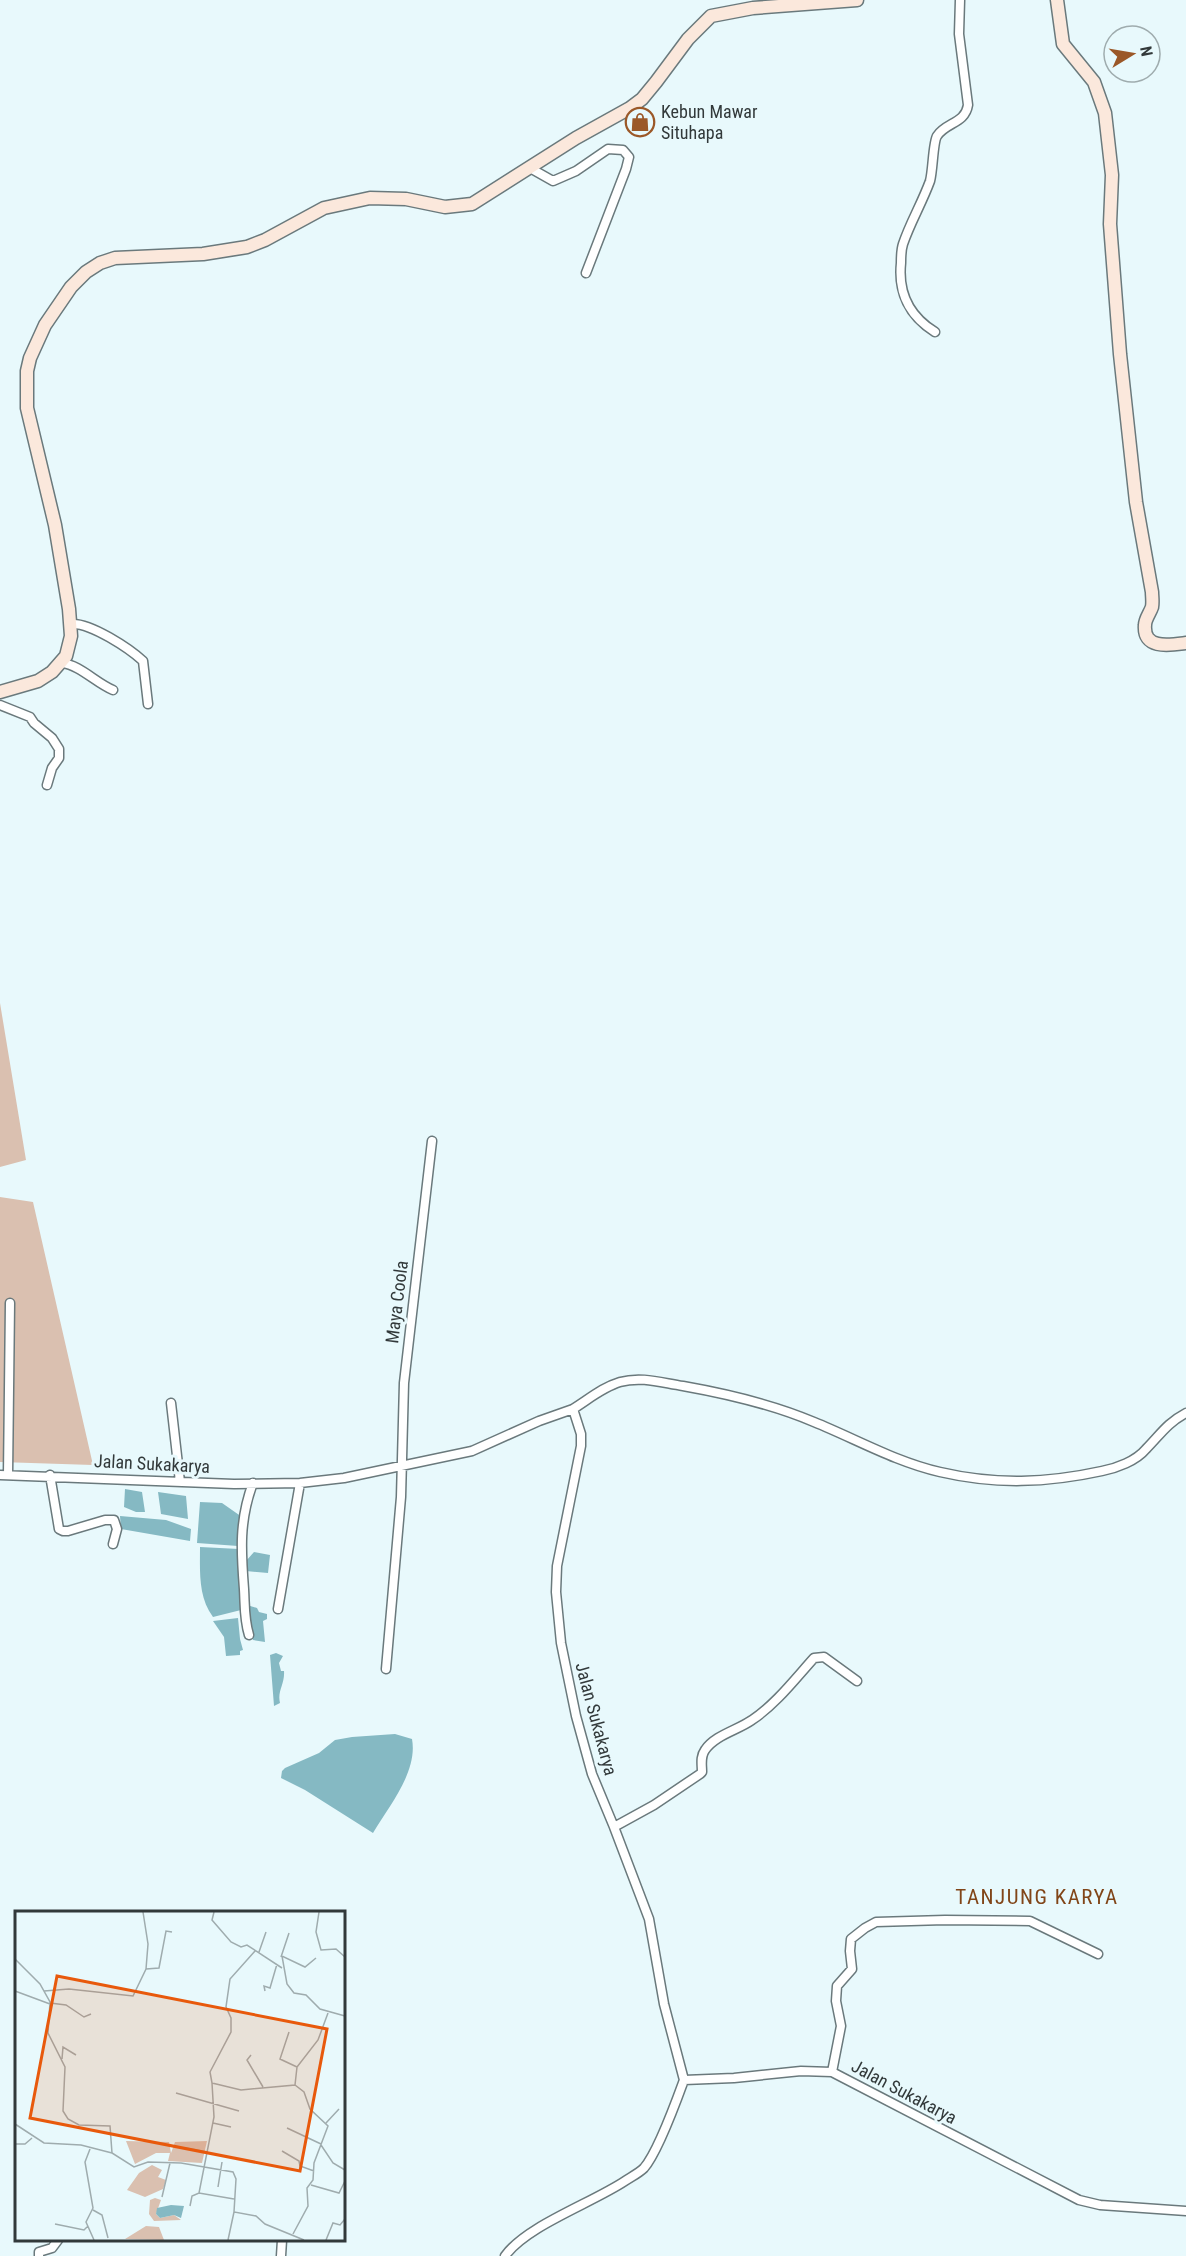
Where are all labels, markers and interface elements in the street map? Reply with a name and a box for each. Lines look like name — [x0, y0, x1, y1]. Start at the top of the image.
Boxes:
north arrow — [1102, 24, 1162, 84]
text: N — [1136, 45, 1156, 58]
place label: Kebun Mawar Situhapa — [661, 101, 758, 143]
shop icon: Kebun Mawar Situhapa — [624, 106, 656, 138]
street label: Maya Coola — [381, 1259, 412, 1345]
street label: Jalan Sukakarya — [94, 1450, 211, 1477]
street label: Jalan Sukakarya — [571, 1660, 622, 1778]
district label: TANJUNG KARYA — [955, 1885, 1119, 1909]
inset map — [15, 1911, 345, 2241]
street label: Jalan Sukakarya — [848, 2055, 960, 2128]

